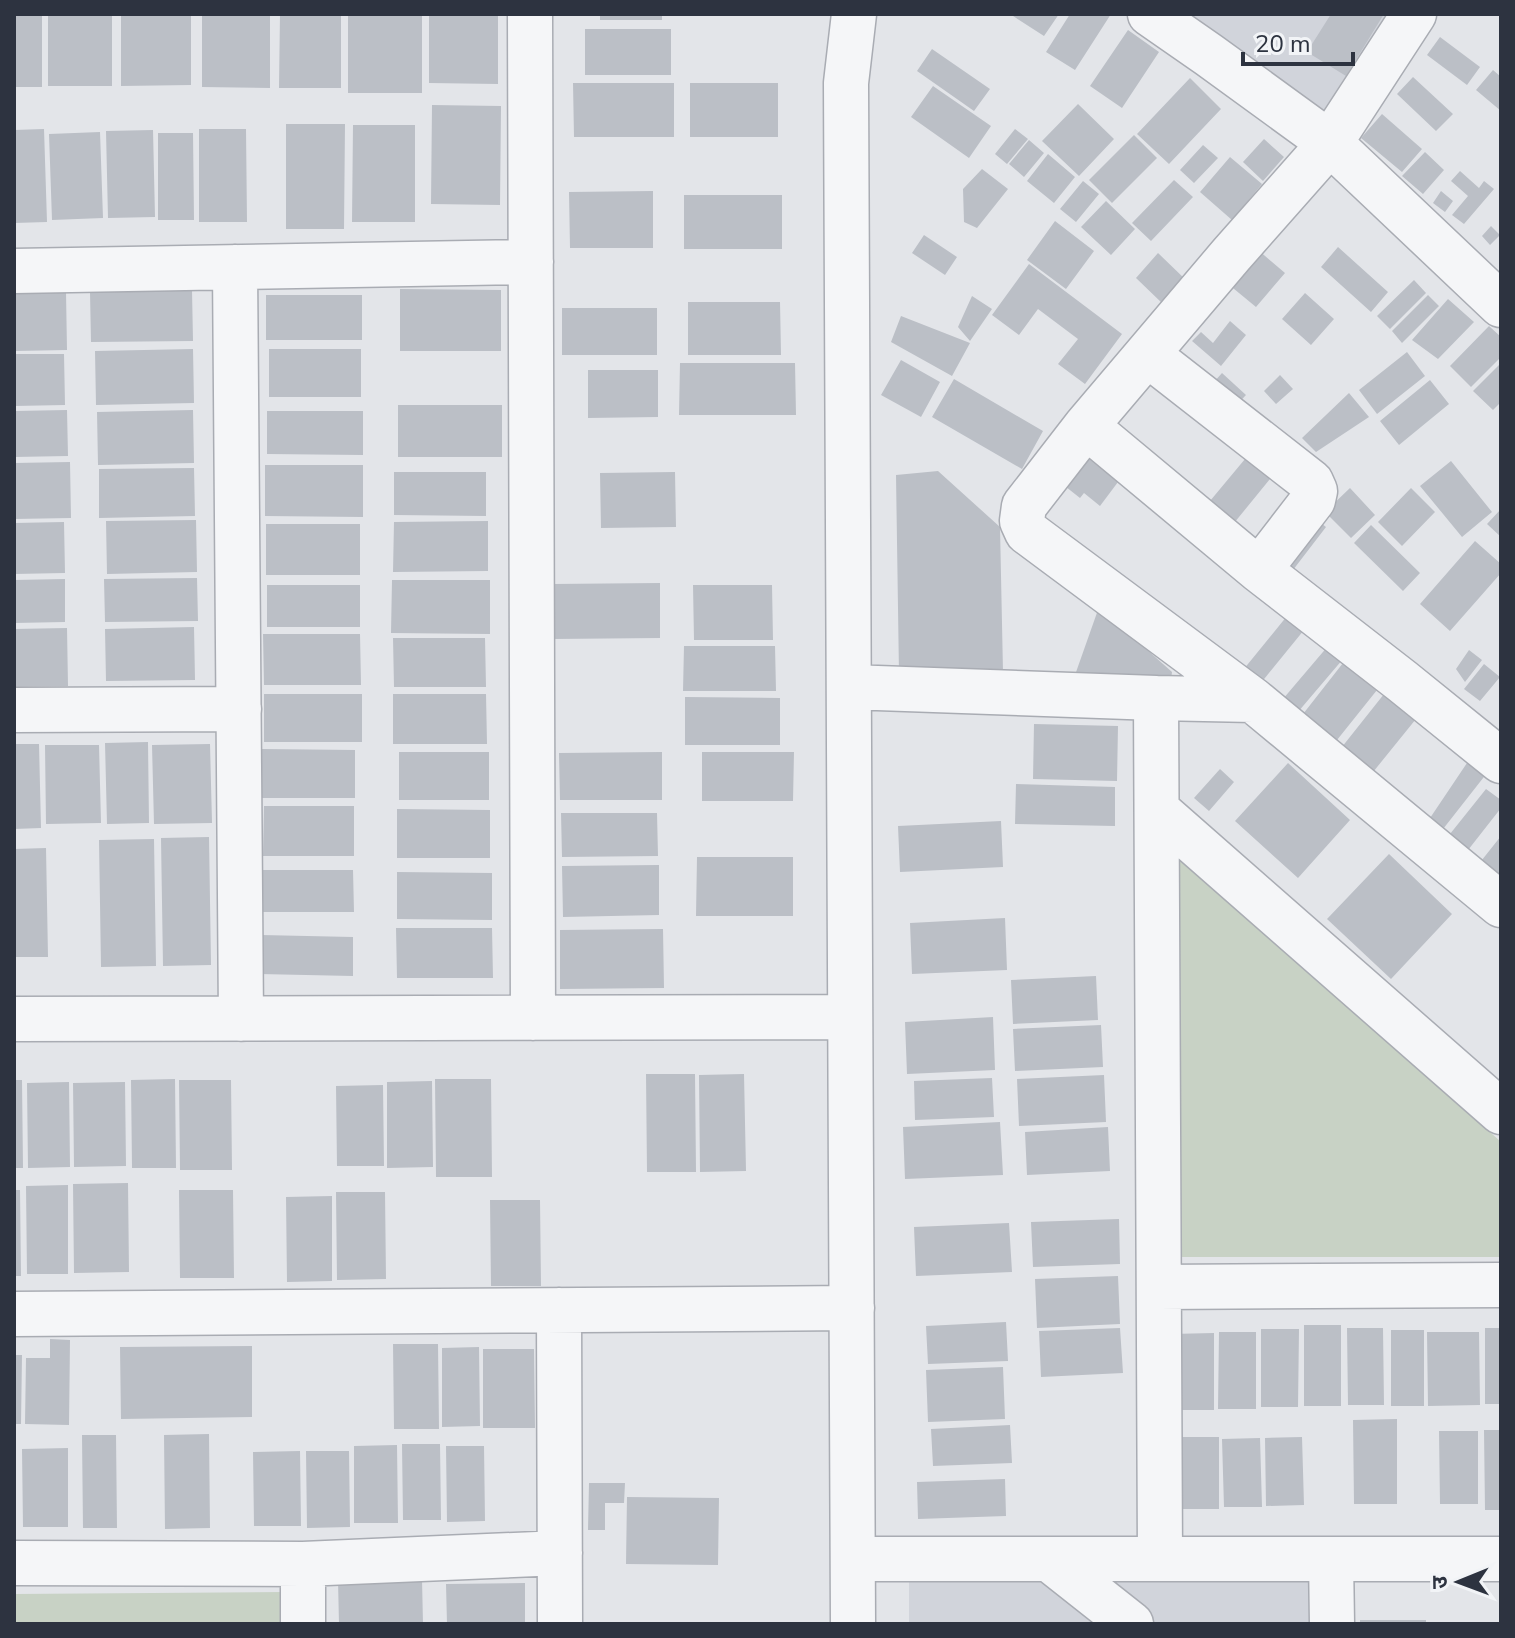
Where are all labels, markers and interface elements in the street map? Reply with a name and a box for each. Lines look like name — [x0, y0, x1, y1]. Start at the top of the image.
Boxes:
scale bar — [1243, 16, 1353, 66]
text: 20 m — [1255, 28, 1311, 60]
north arrow — [1419, 1542, 1499, 1622]
text: उ — [1425, 1575, 1455, 1589]

